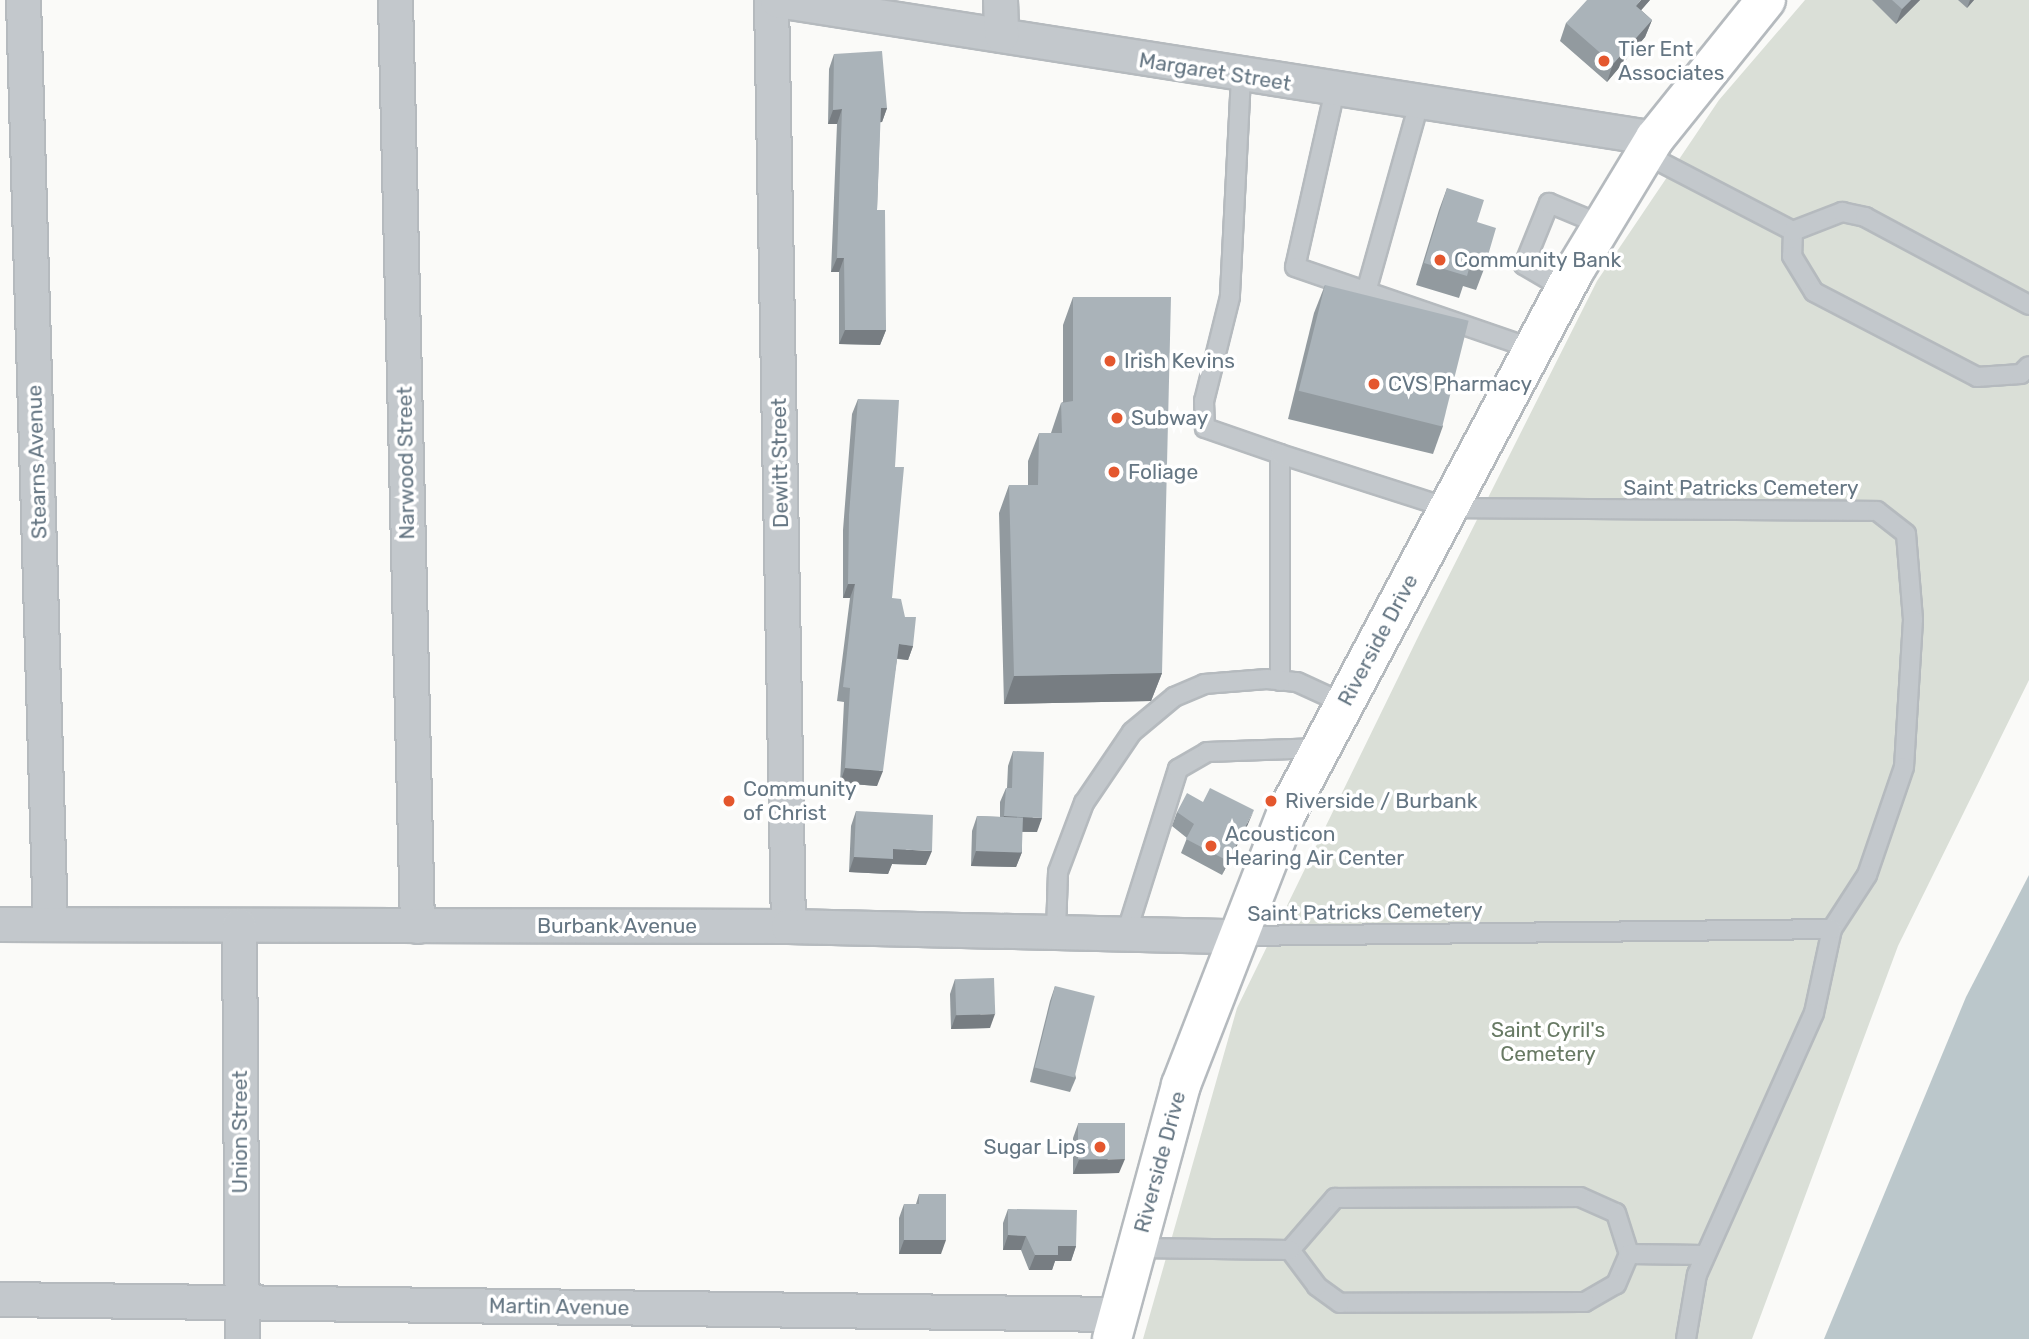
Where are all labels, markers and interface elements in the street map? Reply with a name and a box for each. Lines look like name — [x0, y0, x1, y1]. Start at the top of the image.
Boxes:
place label: Tier Ent Associates — [1618, 36, 1724, 86]
street label: Margaret Street — [1137, 48, 1293, 96]
marker: Tier Ent Associates — [1596, 53, 1612, 69]
place label: Community Bank — [1454, 247, 1622, 273]
marker: Community Bank — [1432, 252, 1448, 268]
place label: Irish Kevins — [1124, 348, 1235, 374]
marker: Irish Kevins — [1102, 353, 1118, 369]
place label: CVS Pharmacy — [1388, 371, 1532, 397]
marker: CVS Pharmacy — [1366, 376, 1382, 392]
street label: Stearns Avenue — [22, 384, 52, 540]
street label: Narwood Street — [392, 386, 420, 540]
street label: Dewitt Street — [766, 398, 794, 528]
place label: Subway — [1131, 405, 1208, 431]
marker: Subway — [1109, 410, 1125, 426]
place label: Foliage — [1128, 459, 1198, 485]
marker: Foliage — [1106, 464, 1122, 480]
street label: Saint Patricks Cemetery — [1623, 475, 1859, 501]
street label: Riverside Drive — [1333, 570, 1423, 710]
place label: Community of Christ — [743, 776, 857, 826]
place label: Riverside / Burbank — [1285, 788, 1478, 814]
marker: Community of Christ — [721, 793, 737, 809]
marker: Riverside / Burbank — [1263, 793, 1279, 809]
place label: Acousticon Hearing Air Center — [1225, 821, 1405, 871]
marker: Acousticon Hearing Air Center — [1203, 838, 1219, 854]
street label: Saint Patricks Cemetery — [1247, 897, 1483, 927]
street label: Burbank Avenue — [537, 913, 697, 939]
park label: Saint Cyril's Cemetery — [1491, 1017, 1605, 1067]
street label: Union Street — [227, 1070, 253, 1194]
street label: Riverside Drive — [1129, 1088, 1191, 1236]
place label: Sugar Lips — [983, 1134, 1086, 1160]
marker: Sugar Lips — [1092, 1139, 1108, 1155]
street label: Martin Avenue — [488, 1293, 630, 1321]

